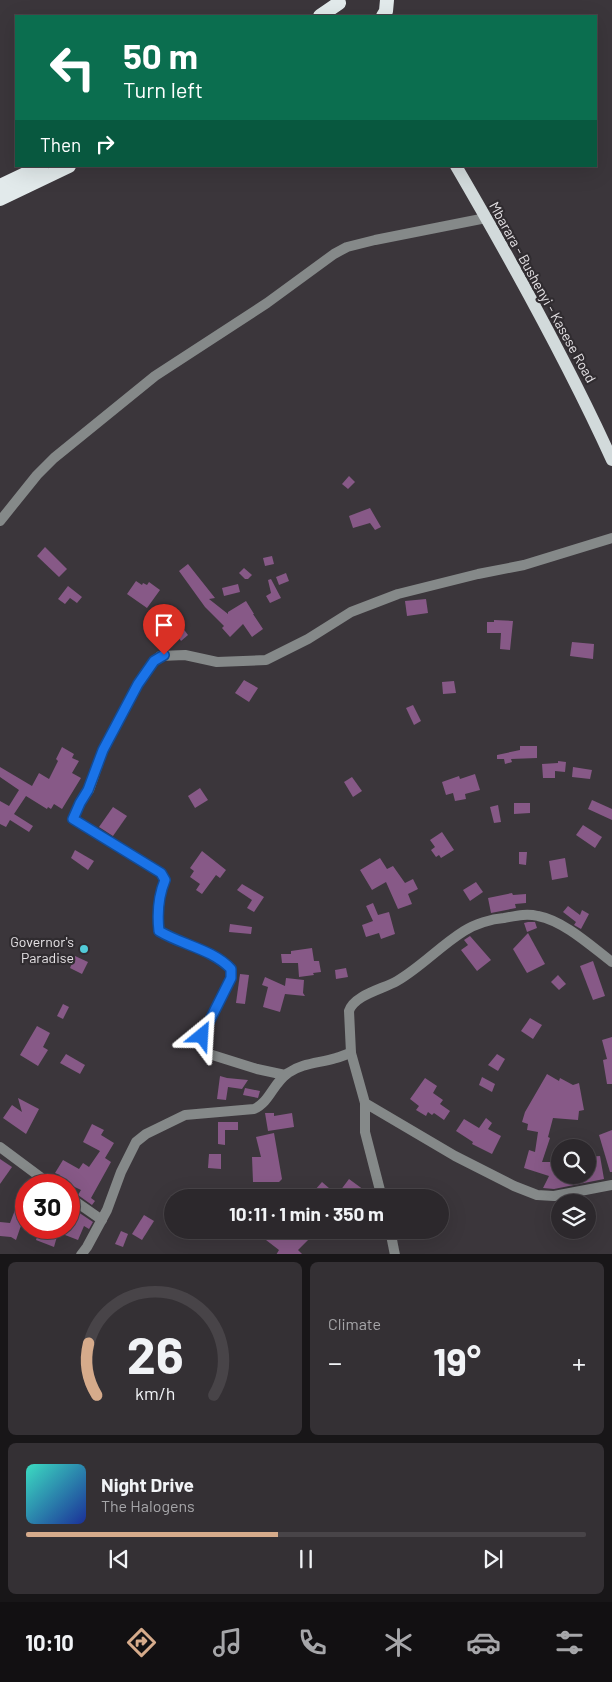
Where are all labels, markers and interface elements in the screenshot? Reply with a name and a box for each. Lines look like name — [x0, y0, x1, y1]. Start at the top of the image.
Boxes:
text: 50 m — [123, 34, 198, 76]
icon: left — [40, 35, 105, 100]
text: Turn left — [123, 76, 203, 102]
icon: right — [91, 130, 119, 158]
text: Then — [40, 133, 81, 156]
street label: Mbarara - Bushenyi - Kasese Road — [486, 198, 600, 386]
pin — [143, 604, 185, 655]
icon: arrive — [150, 611, 178, 639]
place label: Governor's Paradise — [10, 933, 74, 966]
marker: Governor's Paradise — [78, 943, 90, 955]
position arrow — [175, 1009, 227, 1061]
map controls — [551, 1139, 596, 1239]
button: search — [551, 1139, 596, 1184]
speed limit sign: 30 — [15, 1174, 80, 1239]
button: layers — [551, 1194, 596, 1239]
text: 10:11 · 1 min · 350 m — [229, 1202, 384, 1225]
text: Climate — [328, 1314, 381, 1333]
text: 26 — [126, 1322, 184, 1384]
text: 19° — [433, 1338, 481, 1384]
text: − — [328, 1345, 342, 1379]
text: + — [572, 1345, 586, 1379]
text: km/h — [135, 1382, 175, 1404]
text: Night Drive — [101, 1473, 194, 1496]
text: The Halogens — [101, 1496, 195, 1515]
icon: previous — [105, 1545, 133, 1573]
icon: pause — [292, 1545, 320, 1573]
icon: next — [479, 1545, 507, 1573]
icon: directions — [124, 1625, 159, 1660]
icon: music — [210, 1625, 245, 1660]
icon: phone — [295, 1625, 330, 1660]
icon: climate — [381, 1625, 416, 1660]
icon: car — [466, 1625, 501, 1660]
icon: filters — [552, 1625, 587, 1660]
text: 10:10 — [25, 1629, 74, 1655]

